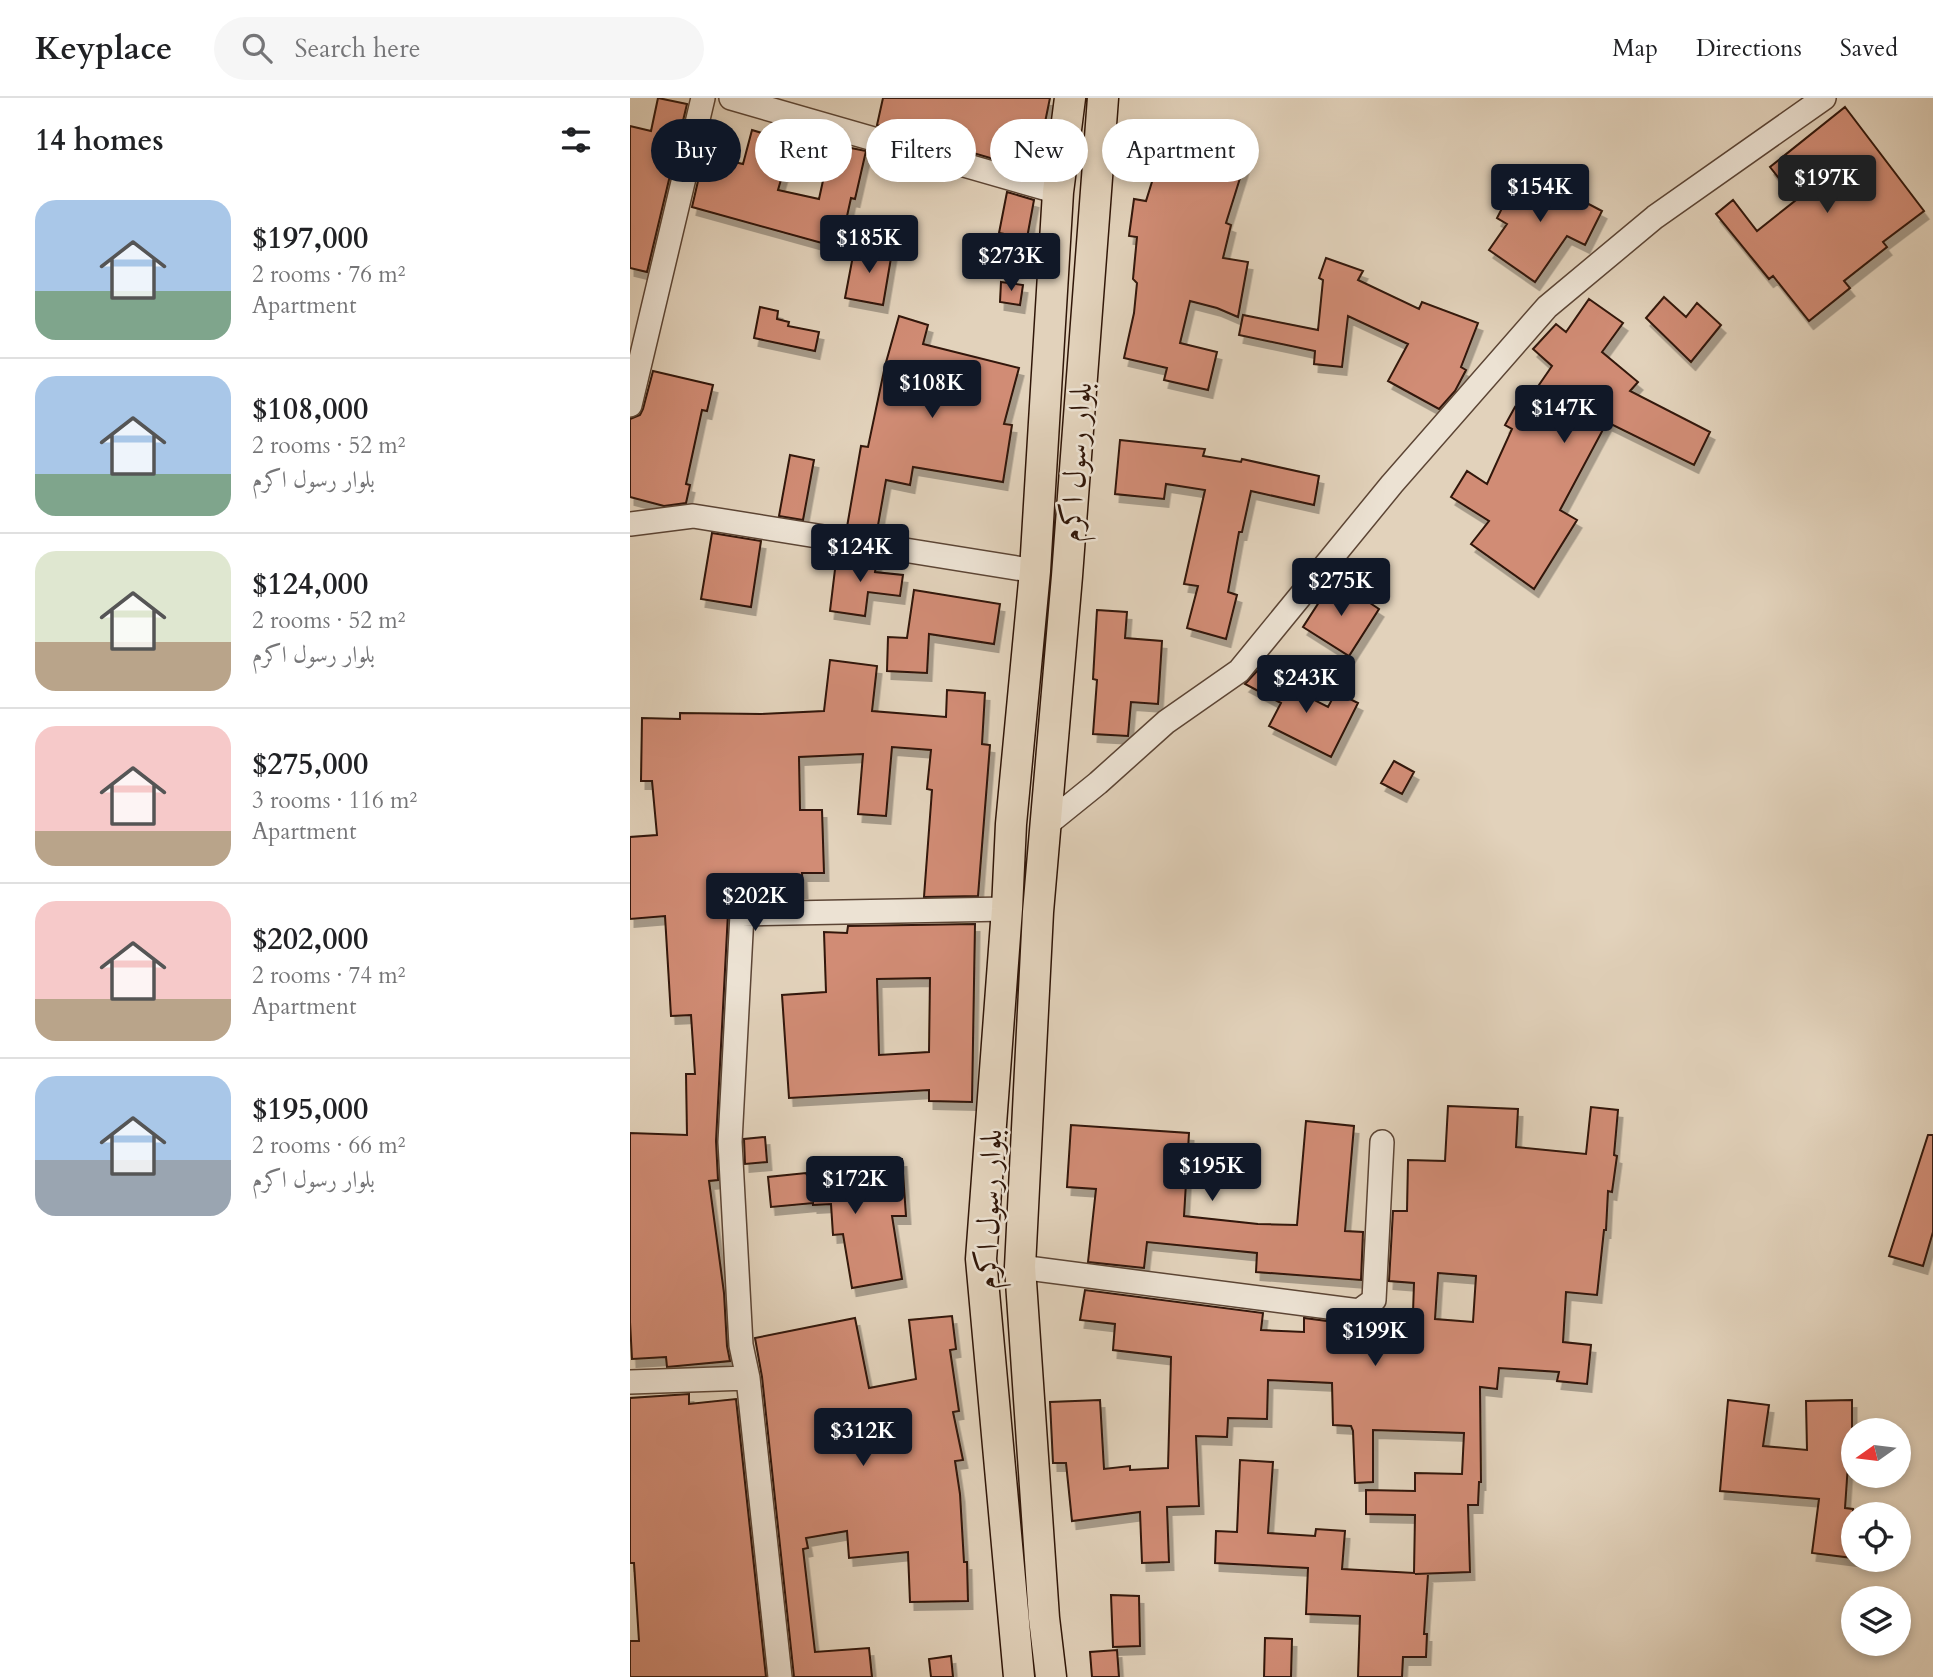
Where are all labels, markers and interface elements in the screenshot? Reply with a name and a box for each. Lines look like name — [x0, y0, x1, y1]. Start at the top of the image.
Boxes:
search box — [214, 17, 704, 80]
text: Keyplace — [35, 26, 172, 71]
icon: search — [238, 29, 276, 67]
text: Search here — [294, 31, 420, 66]
text: Map — [1612, 32, 1658, 65]
text: Directions — [1696, 32, 1802, 65]
text: Saved — [1840, 32, 1898, 65]
chip: Buy — [651, 119, 741, 182]
chip: Rent — [755, 119, 852, 182]
chip: Filters — [866, 119, 976, 182]
chip: New — [990, 119, 1088, 182]
chip: Apartment — [1102, 119, 1259, 182]
text: 14 homes — [35, 120, 164, 161]
icon: filters — [557, 121, 595, 159]
pin: $197K — [1778, 156, 1876, 215]
text: $197K — [1794, 162, 1860, 193]
pin: $154K — [1491, 164, 1589, 224]
text: $154K — [1507, 171, 1573, 202]
pin: $185K — [820, 216, 918, 275]
text: $197,000 — [252, 218, 368, 259]
text: $185K — [836, 222, 902, 253]
icon: home — [91, 228, 175, 312]
pin: $273K — [962, 234, 1060, 293]
text: $273K — [978, 240, 1044, 271]
text: 2 rooms · 76 m² — [252, 259, 405, 290]
text: Apartment — [252, 290, 356, 321]
pin: $108K — [883, 360, 981, 420]
text: $108K — [899, 367, 965, 398]
street label: بلوار رسول اکرم — [1050, 381, 1107, 544]
pin: $147K — [1515, 386, 1613, 445]
text: $108,000 — [252, 389, 368, 430]
text: $147K — [1531, 392, 1597, 423]
icon: home — [91, 404, 175, 488]
text: 2 rooms · 52 m² — [252, 430, 405, 461]
text: بلوار رسول اکرم — [252, 464, 375, 495]
pin: $124K — [811, 524, 909, 584]
text: $124K — [827, 531, 893, 562]
pin: $275K — [1292, 559, 1390, 618]
text: $124,000 — [252, 564, 368, 605]
text: $275K — [1308, 565, 1374, 596]
icon: home — [91, 579, 175, 663]
text: 2 rooms · 52 m² — [252, 605, 405, 636]
text: بلوار رسول اکرم — [252, 639, 375, 670]
pin: $243K — [1257, 656, 1355, 715]
text: $243K — [1273, 662, 1339, 693]
text: $275,000 — [252, 744, 368, 785]
icon: home — [91, 754, 175, 838]
text: 3 rooms · 116 m² — [252, 785, 417, 816]
text: Apartment — [252, 816, 356, 847]
pin: $202K — [706, 874, 804, 933]
text: $202K — [722, 880, 788, 911]
text: $202,000 — [252, 919, 368, 960]
icon: home — [91, 929, 175, 1013]
text: 2 rooms · 74 m² — [252, 960, 405, 991]
text: Apartment — [252, 991, 356, 1022]
text: $195,000 — [252, 1089, 368, 1130]
icon: home — [91, 1104, 175, 1188]
street label: بلوار رسول اکرم — [966, 1128, 1017, 1290]
text: 2 rooms · 66 m² — [252, 1130, 405, 1161]
pin: $195K — [1163, 1144, 1261, 1203]
text: $195K — [1179, 1150, 1245, 1181]
pin: $172K — [806, 1156, 904, 1216]
text: $172K — [822, 1163, 888, 1194]
text: بلوار رسول اکرم — [252, 1164, 375, 1195]
pin: $199K — [1326, 1308, 1424, 1368]
text: $199K — [1342, 1315, 1408, 1346]
pin: $312K — [814, 1408, 912, 1468]
text: $312K — [830, 1415, 896, 1446]
north arrow — [1841, 1418, 1911, 1488]
map controls — [1841, 1418, 1911, 1656]
button: locate — [1841, 1502, 1911, 1572]
button: layers — [1841, 1586, 1911, 1656]

